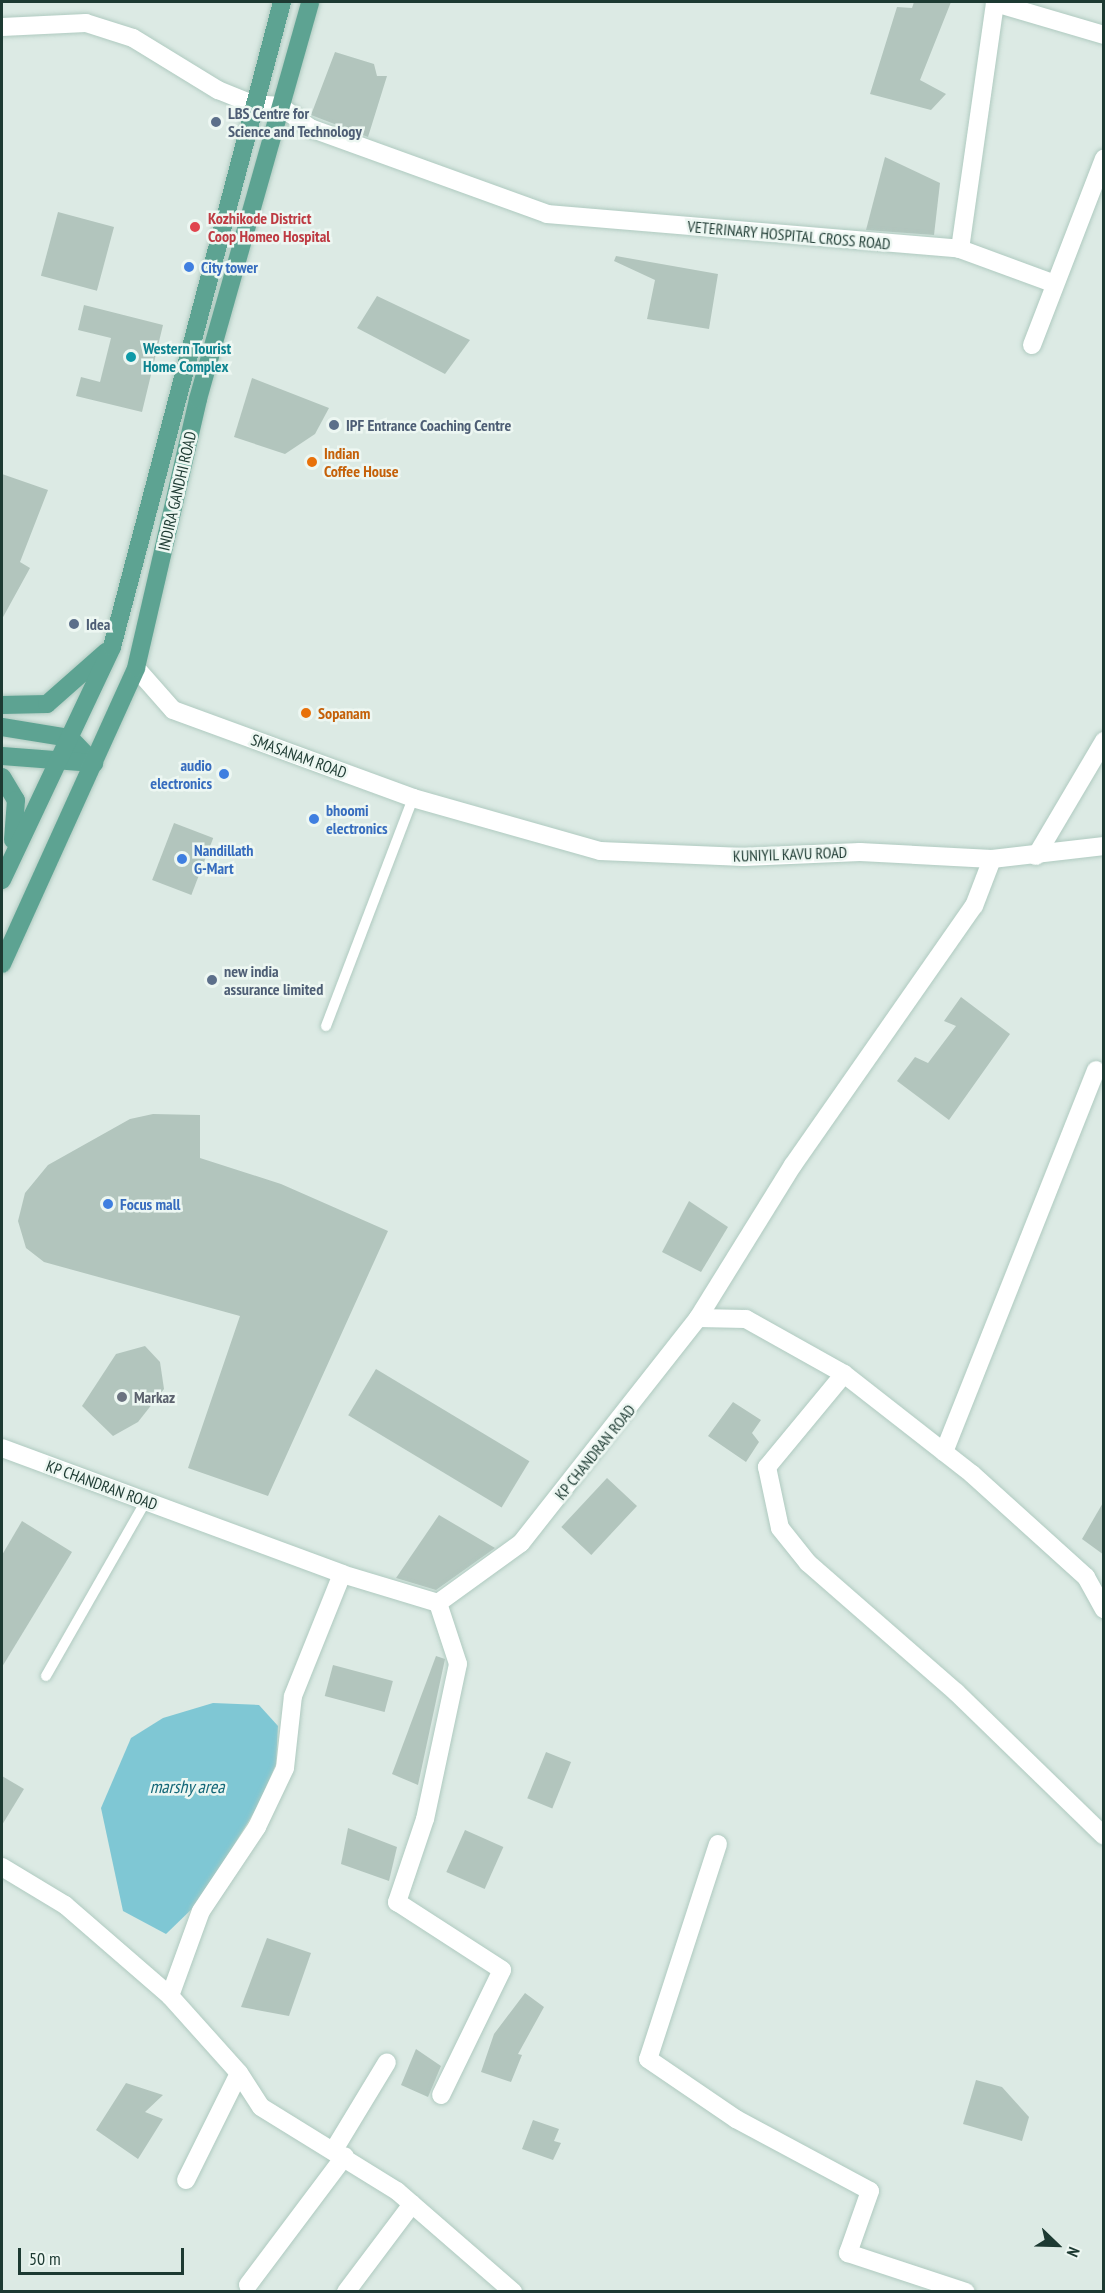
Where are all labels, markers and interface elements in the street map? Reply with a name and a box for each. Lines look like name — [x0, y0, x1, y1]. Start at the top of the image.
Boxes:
place label: LBS Centre for Science and Technology — [228, 103, 362, 141]
marker: LBS Centre for Science and Technology — [209, 115, 223, 129]
place label: Kozhikode District Coop Homeo Hospital — [208, 208, 330, 246]
street label: VETERINARY HOSPITAL CROSS ROAD — [686, 217, 892, 253]
marker: Kozhikode District Coop Homeo Hospital — [186, 218, 204, 236]
place label: City tower — [201, 257, 259, 277]
marker: City tower — [182, 260, 196, 274]
place label: Western Tourist Home Complex — [143, 338, 232, 376]
marker: Western Tourist Home Complex — [124, 350, 138, 364]
place label: IPF Entrance Coaching Centre — [346, 415, 512, 435]
marker: IPF Entrance Coaching Centre — [327, 418, 341, 432]
street label: INDIRA GANDHI ROAD — [154, 429, 200, 553]
place label: Indian Coffee House — [324, 443, 399, 481]
marker: Indian Coffee House — [305, 455, 319, 469]
place label: Idea — [86, 614, 110, 634]
marker: Idea — [67, 617, 81, 631]
place label: Sopanam — [318, 703, 370, 723]
marker: Sopanam — [299, 706, 313, 720]
street label: SMASANAM ROAD — [249, 730, 349, 782]
place label: audio electronics — [150, 755, 212, 793]
marker: audio electronics — [217, 767, 231, 781]
place label: bhoomi electronics — [326, 800, 388, 838]
marker: bhoomi electronics — [307, 812, 321, 826]
place label: Nandillath G-Mart — [194, 840, 253, 878]
street label: KUNIYIL KAVU ROAD — [732, 842, 848, 866]
marker: Nandillath G-Mart — [175, 852, 189, 866]
place label: new india assurance limited — [224, 961, 323, 999]
marker: new india assurance limited — [205, 973, 219, 987]
place label: Focus mall — [120, 1194, 180, 1214]
marker: Focus mall — [101, 1197, 115, 1211]
place label: Markaz — [134, 1387, 175, 1407]
marker: Markaz — [115, 1390, 129, 1404]
street label: KP CHANDRAN ROAD — [551, 1400, 639, 1504]
street label: KP CHANDRAN ROAD — [44, 1456, 160, 1514]
water label: marshy area — [149, 1776, 225, 1798]
north arrow — [1027, 2215, 1087, 2275]
scale bar — [21, 2236, 188, 2274]
text: N — [1063, 2244, 1084, 2260]
text: 50 m — [29, 2247, 61, 2270]

